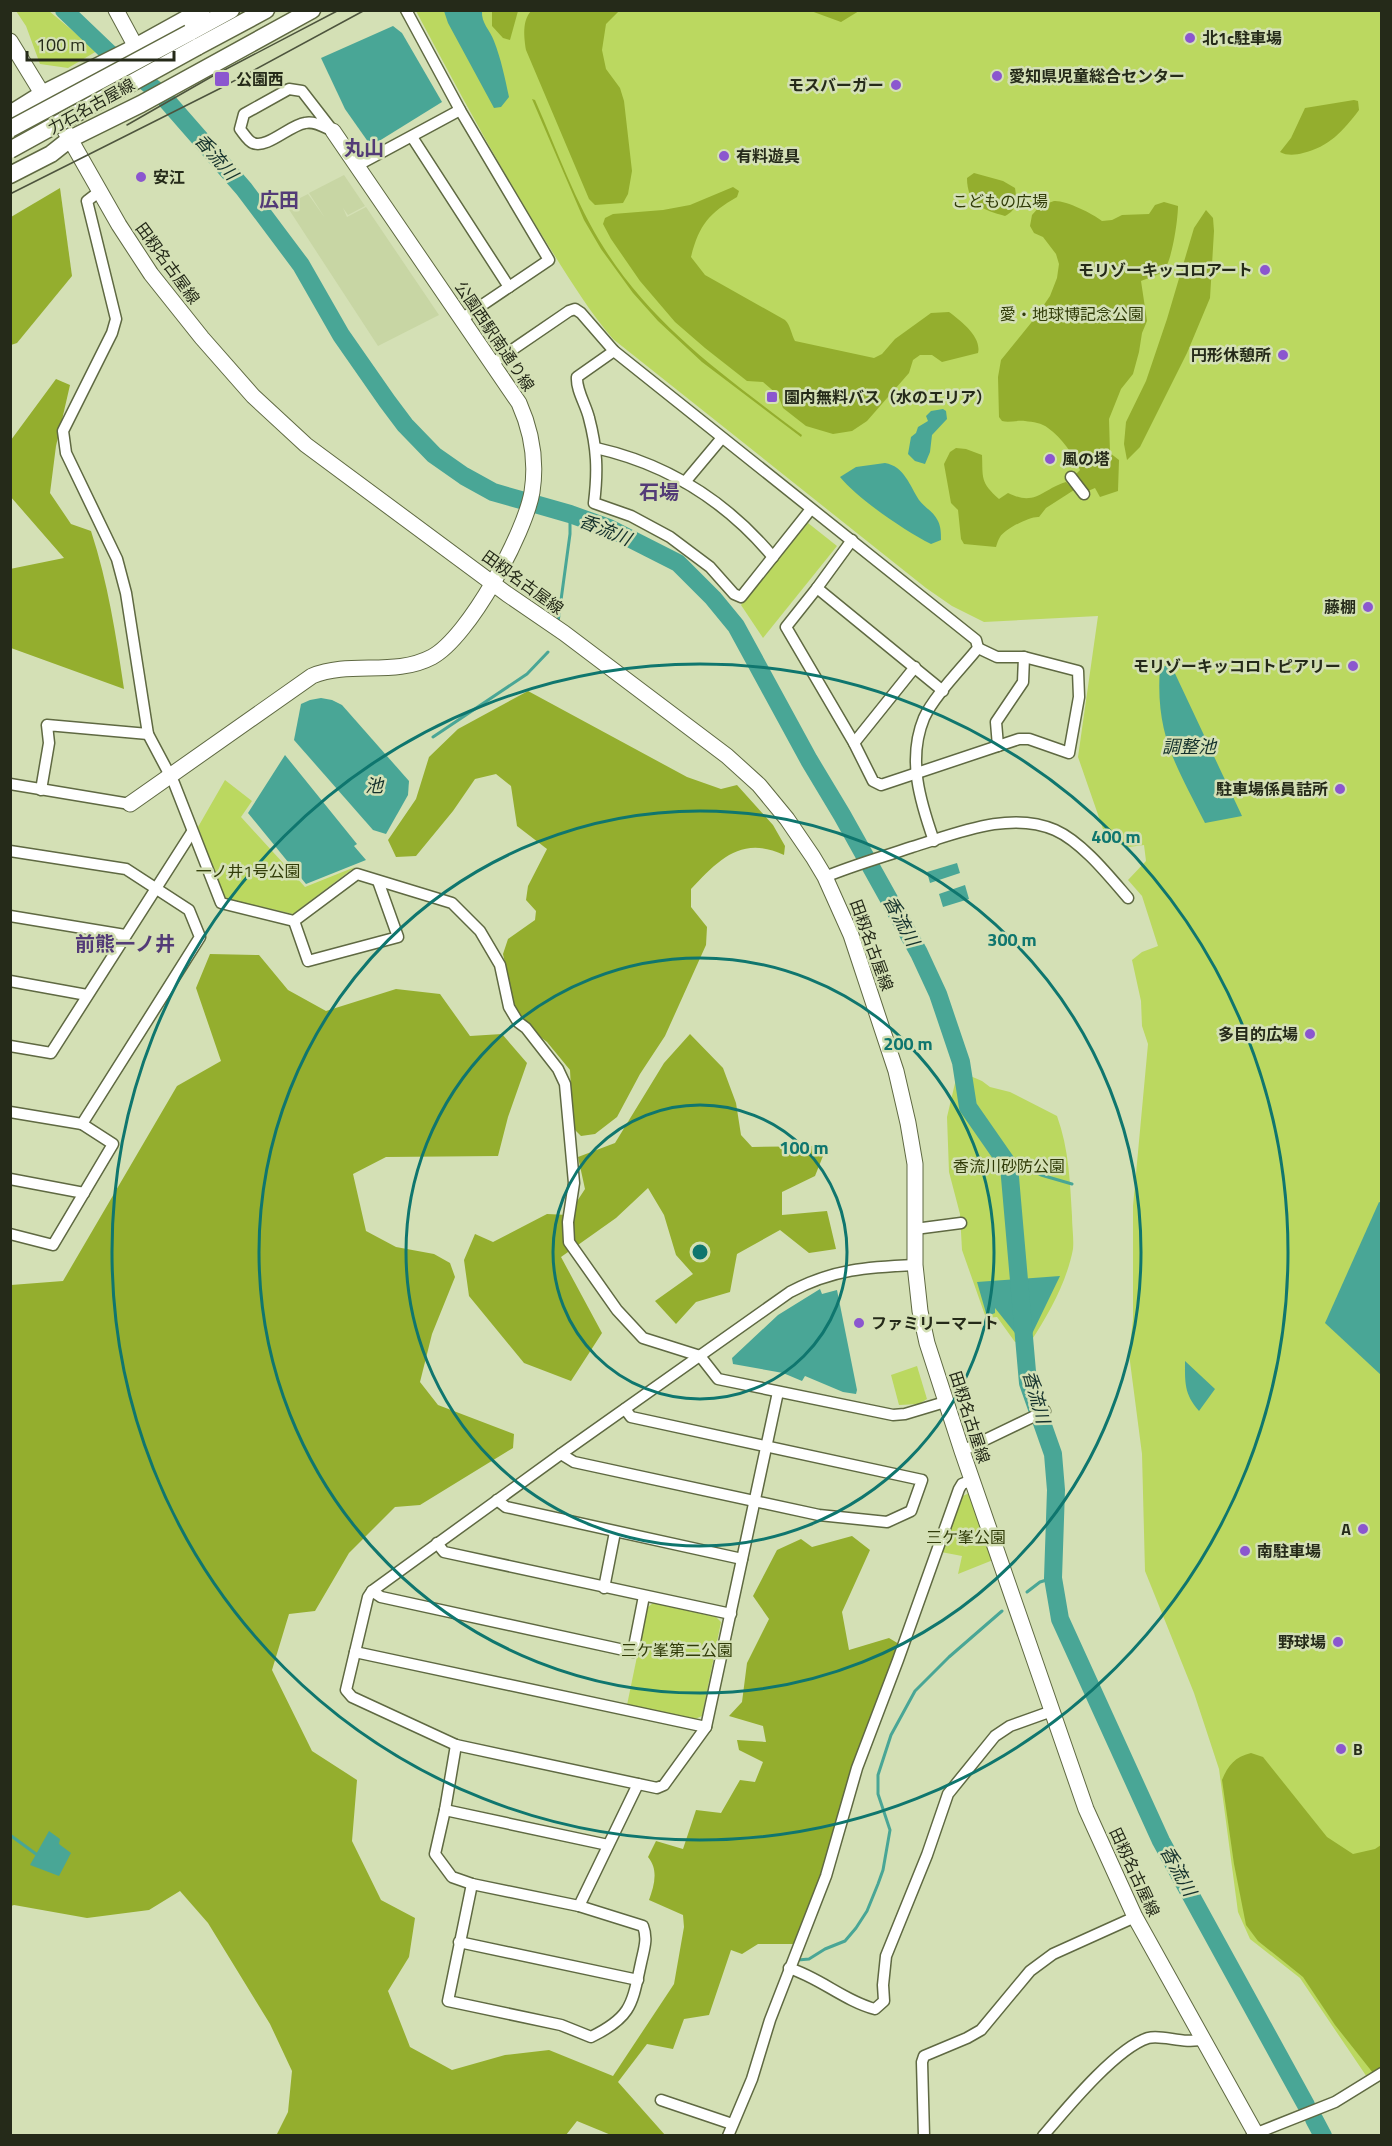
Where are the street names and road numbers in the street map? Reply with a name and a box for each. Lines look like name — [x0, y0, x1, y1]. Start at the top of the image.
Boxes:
street label: 力石名古屋線 — [43, 72, 139, 140]
street label: 田籾名古屋線 — [130, 217, 206, 309]
street label: 公園西駅南通り線 — [449, 276, 541, 396]
street label: 田籾名古屋線 — [477, 544, 569, 620]
street label: 田籾名古屋線 — [844, 896, 900, 994]
street label: 田籾名古屋線 — [944, 1368, 996, 1466]
street label: 田籾名古屋線 — [1104, 1823, 1166, 1921]

